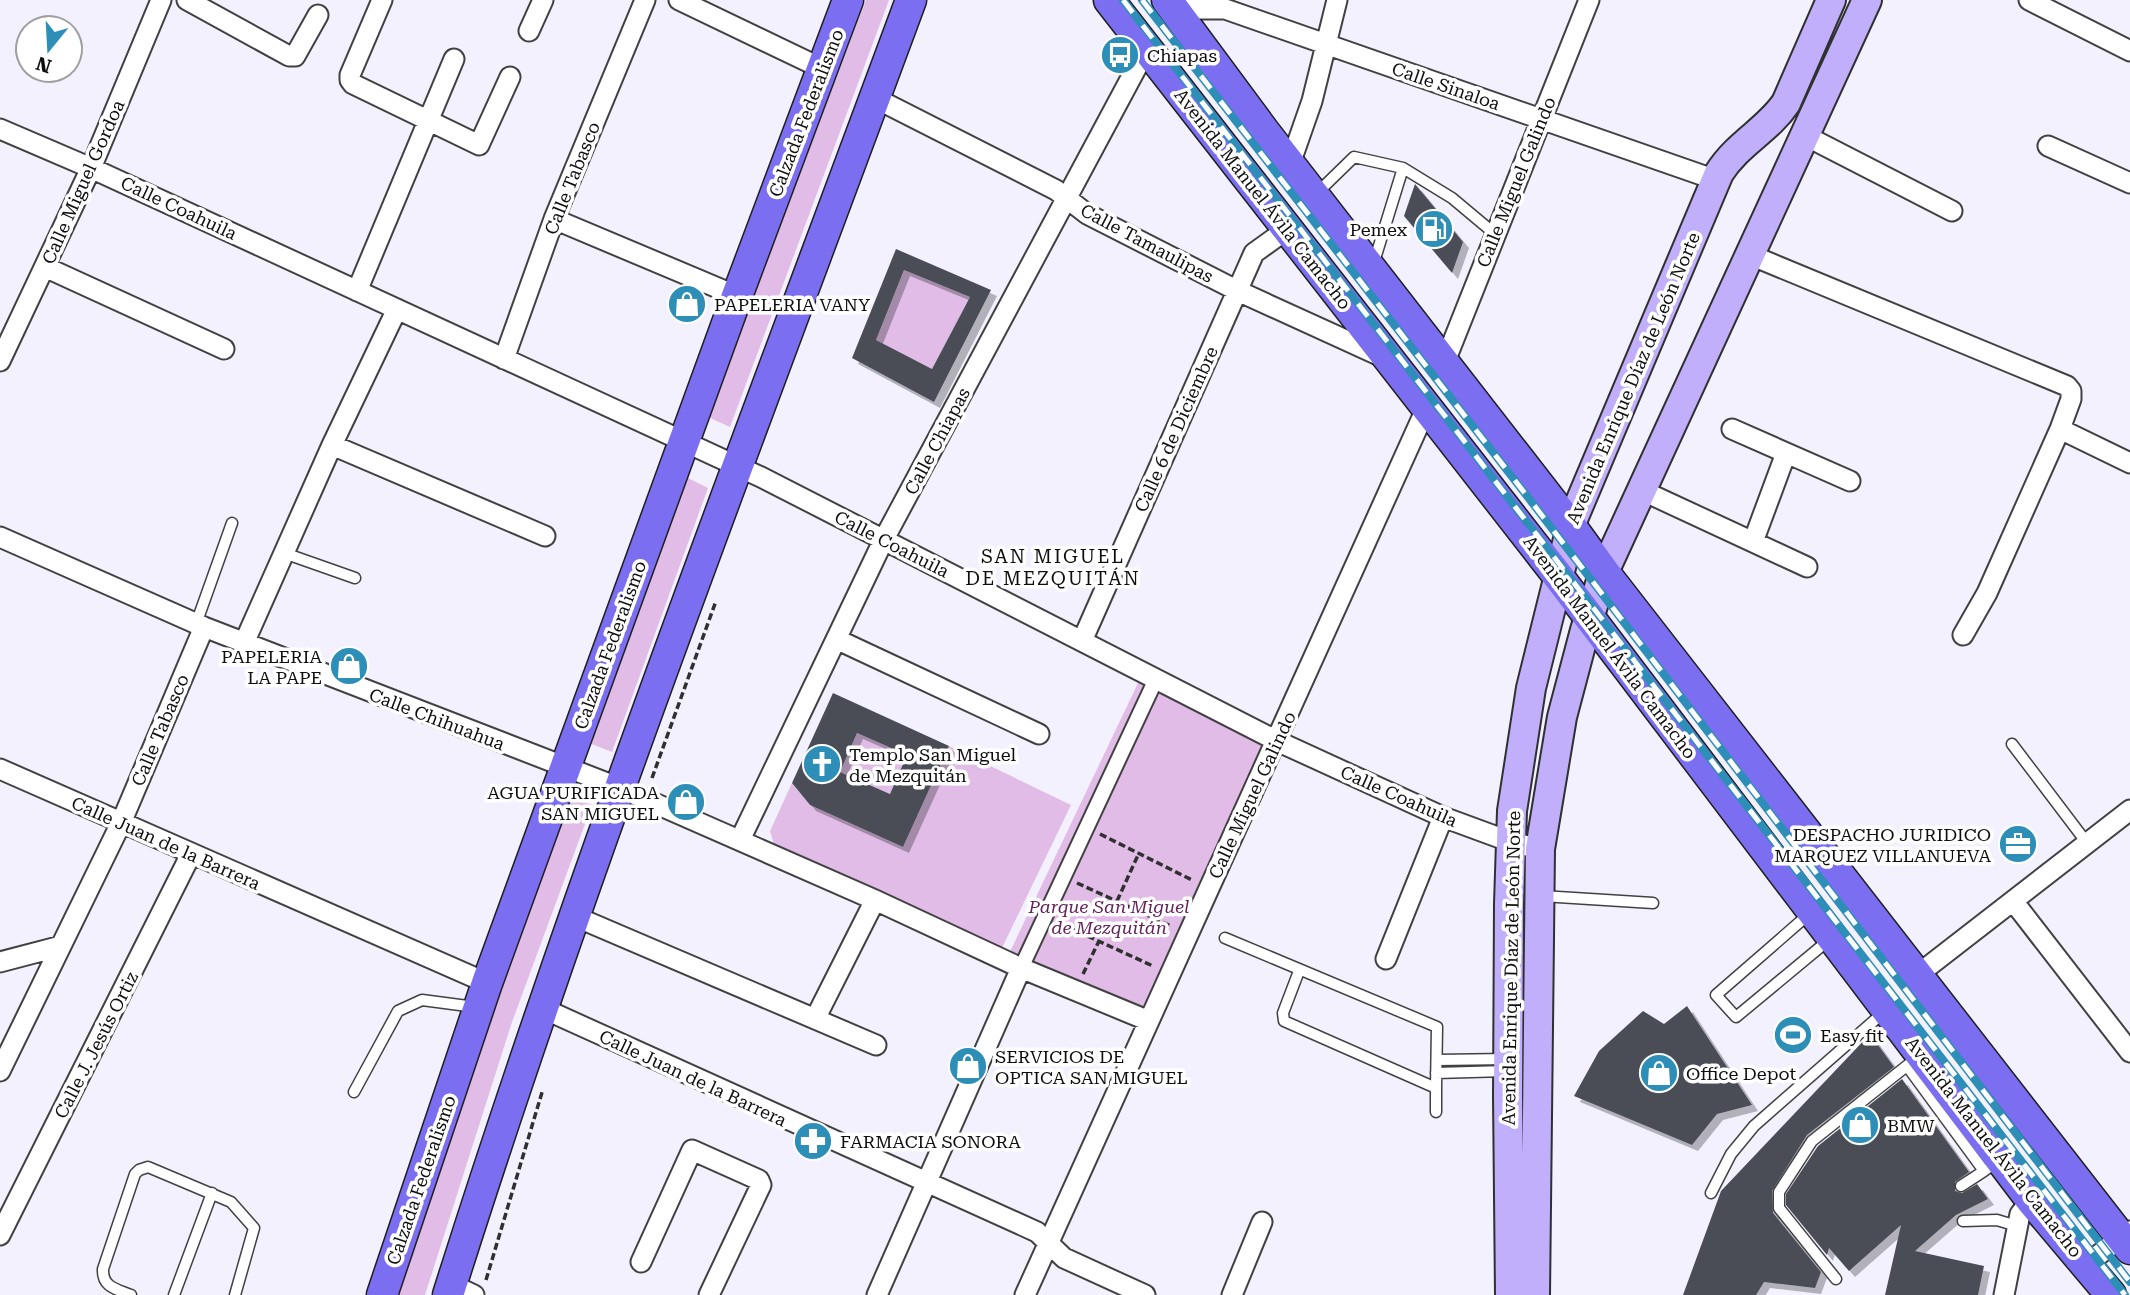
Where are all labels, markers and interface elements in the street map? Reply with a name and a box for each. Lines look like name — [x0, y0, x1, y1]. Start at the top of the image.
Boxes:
north arrow — [14, 14, 84, 84]
street label: Calzada Federalismo — [764, 26, 848, 200]
bus stop icon: Chiapas — [1099, 34, 1141, 76]
place label: Chiapas — [1147, 45, 1217, 66]
text: N — [33, 51, 54, 78]
street label: Calle Sinaloa — [1389, 58, 1503, 114]
street label: Avenida Manuel Ávila Camacho — [1170, 85, 1356, 313]
street label: Calle Miguel Galindo — [1472, 94, 1560, 270]
street label: Calle Miguel Gordoa — [37, 97, 129, 267]
street label: Calle Tabasco — [540, 119, 604, 237]
street label: Calle Coahuila — [118, 172, 241, 244]
street label: Calle Tamaulipas — [1077, 199, 1217, 287]
fuel station icon: Pemex — [1413, 208, 1455, 250]
place label: Pemex — [1349, 219, 1408, 240]
street label: Avenida Enrique Díaz de León Norte — [1562, 229, 1704, 527]
shop icon: PAPELERIA VANY — [666, 283, 708, 325]
place label: PAPELERIA VANY — [714, 294, 871, 315]
street label: Calle 6 de Diciembre — [1130, 343, 1222, 515]
street label: Calle Chiapas — [900, 384, 974, 498]
street label: Calle Coahuila — [831, 506, 953, 582]
street label: Avenida Manuel Ávila Camacho — [1519, 531, 1701, 763]
district label: SAN MIGUEL DE MEZQUITÁN — [965, 545, 1141, 590]
street label: Calzada Federalismo — [570, 558, 650, 732]
shop icon: PAPELERIA LA PAPE — [328, 645, 370, 687]
place label: PAPELERIA LA PAPE — [221, 646, 322, 688]
street label: Calle Tabasco — [127, 671, 193, 789]
street label: Calle Chihuahua — [366, 684, 508, 755]
street label: Calle Miguel Galindo — [1204, 708, 1300, 882]
church icon: Templo San Miguel de Mezquitán — [801, 743, 843, 785]
place label: Templo San Miguel de Mezquitán — [849, 744, 1016, 786]
street label: Calle Coahuila — [1337, 761, 1461, 831]
shop icon: AGUA PURIFICADA SAN MIGUEL — [665, 781, 707, 823]
place label: AGUA PURIFICADA SAN MIGUEL — [487, 782, 659, 824]
street label: Calle Juan de la Barrera — [68, 792, 264, 894]
street label: Avenida Enrique Díaz de León Norte — [1498, 810, 1524, 1126]
office icon: DESPACHO JURIDICO MARQUEZ VILLANUEVA — [1997, 823, 2039, 865]
place label: DESPACHO JURIDICO MARQUEZ VILLANUEVA — [1774, 824, 1991, 866]
park label: Parque San Miguel de Mezquitán — [1028, 896, 1189, 938]
street label: Calle J. Jesús Ortiz — [50, 968, 142, 1122]
sports icon: Easy fit — [1772, 1014, 1814, 1056]
street label: Calle Juan de la Barrera — [596, 1025, 790, 1131]
place label: Easy fit — [1820, 1025, 1884, 1046]
street label: Avenida Manuel Ávila Camacho — [1901, 1033, 2087, 1261]
shop icon: SERVICIOS DE OPTICA SAN MIGUEL — [947, 1045, 989, 1087]
place label: SERVICIOS DE OPTICA SAN MIGUEL — [995, 1046, 1188, 1088]
shop icon: Office Depot — [1638, 1052, 1680, 1094]
place label: Office Depot — [1686, 1063, 1797, 1084]
street label: Calzada Federalismo — [382, 1092, 460, 1268]
shop icon: BMW — [1839, 1104, 1881, 1146]
place label: BMW — [1887, 1115, 1935, 1136]
pharmacy icon: FARMACIA SONORA — [792, 1120, 834, 1162]
place label: FARMACIA SONORA — [840, 1131, 1021, 1152]

